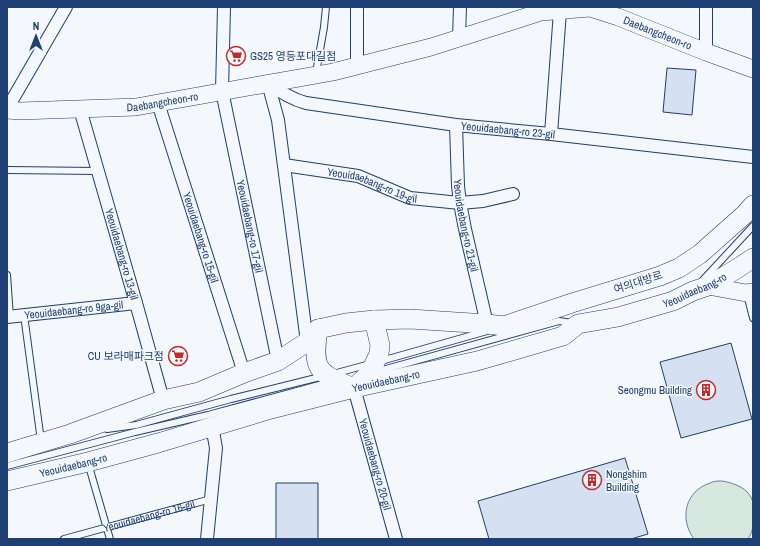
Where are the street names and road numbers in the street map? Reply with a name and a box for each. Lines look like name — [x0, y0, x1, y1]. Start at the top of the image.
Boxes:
street label: Daebangcheon-ro — [621, 13, 694, 53]
street label: Daebangcheon-ro — [126, 89, 199, 114]
street label: Yeouidaebang-ro 23-gil — [460, 119, 556, 141]
street label: Yeouidaebang-ro 19-gil — [326, 165, 418, 206]
street label: Yeouidaebang-ro 17-gil — [234, 178, 266, 274]
street label: Yeouidaebang-ro 21-gil — [451, 179, 482, 273]
street label: Yeouidaebang-ro 15-gil — [180, 190, 222, 284]
street label: Yeouidaebang-ro 13-gil — [102, 207, 142, 301]
street label: 여의대방로 — [612, 268, 664, 296]
street label: Yeouidaebang-ro — [661, 269, 729, 311]
street label: Yeouidaebang-ro 9ga-gil — [23, 297, 124, 322]
street label: Yeouidaebang-ro — [351, 367, 421, 395]
street label: Yeouidaebang-ro 20-gil — [356, 417, 395, 511]
street label: Yeouidaebang-ro — [38, 450, 109, 480]
street label: Yeouidaebang-ro 16-gil — [102, 497, 196, 535]

